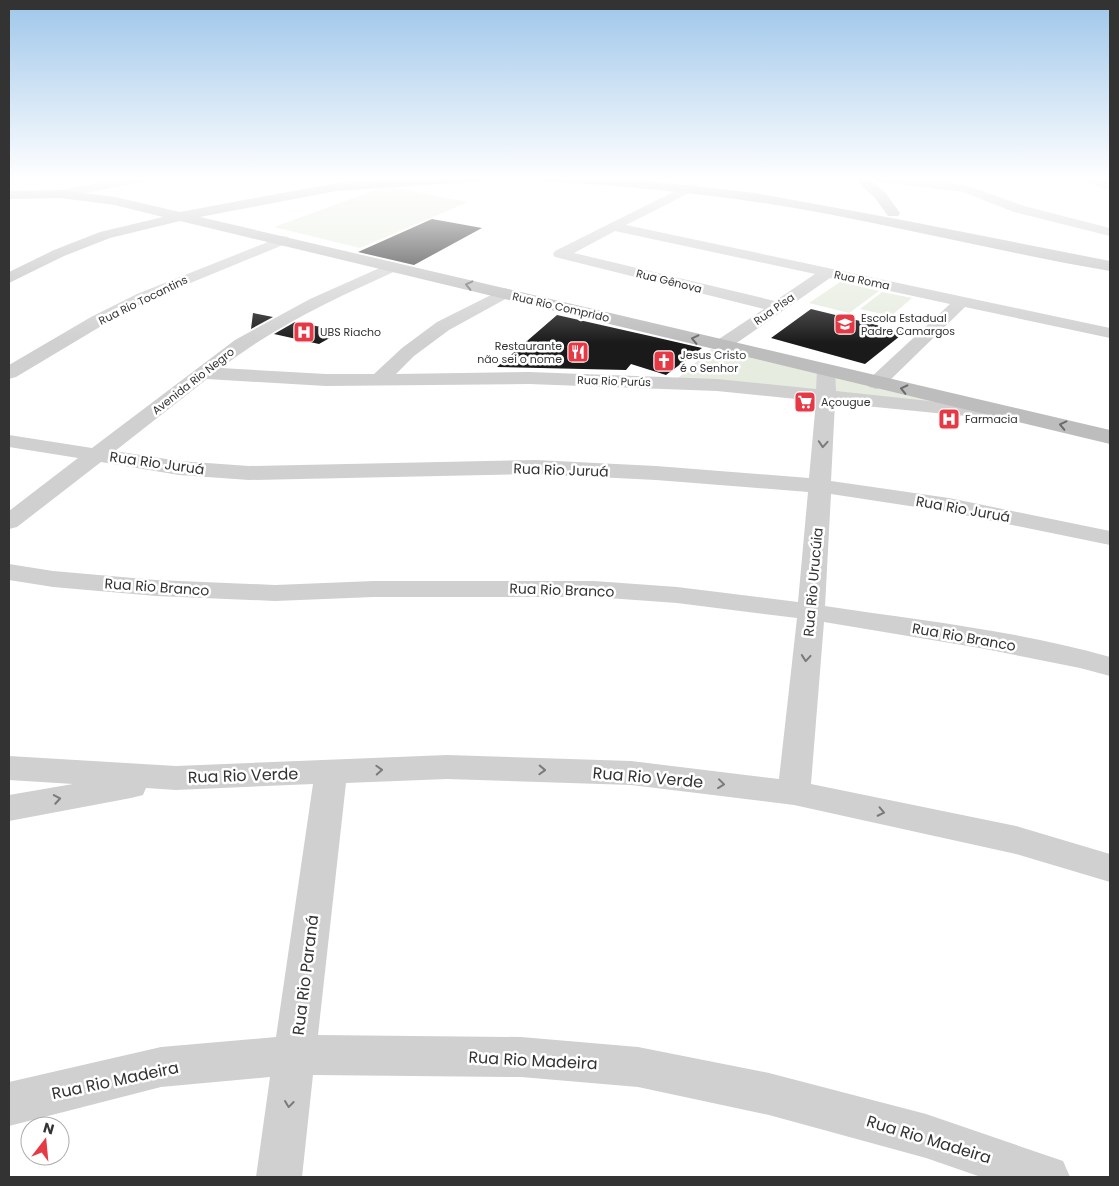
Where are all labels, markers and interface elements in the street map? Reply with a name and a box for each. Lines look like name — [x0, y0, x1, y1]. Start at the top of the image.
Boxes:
street label: Rua Gênova — [634, 265, 704, 297]
street label: Rua Roma — [833, 266, 891, 294]
street label: Rua Rio Tocantins — [96, 271, 190, 328]
one-way arrow — [465, 280, 474, 291]
street label: Rua Rio Comprido — [511, 288, 611, 326]
street label: Rua Pisa — [750, 289, 798, 329]
place label: Escola Estadual Padre Camargos — [861, 310, 955, 339]
school or university icon: Escola Estadual Padre Camargos — [833, 312, 857, 336]
hospital icon: UBS Riacho — [292, 320, 316, 344]
place label: UBS Riacho — [320, 324, 381, 340]
one-way arrow — [691, 334, 700, 345]
place label: Restaurante não sei o nome — [477, 338, 562, 367]
restaurant icon: Restaurante não sei o nome — [566, 340, 590, 364]
street label: Avenida Rio Negro — [148, 344, 238, 418]
place label: Jesus Cristo é o Senhor — [680, 347, 746, 376]
church icon: Jesus Cristo é o Senhor — [652, 349, 676, 373]
street label: Rua Rio Purús — [577, 372, 651, 390]
one-way arrow — [900, 384, 909, 395]
supermarket icon: Açougue — [793, 390, 817, 414]
place label: Açougue — [821, 394, 871, 410]
hospital icon: Farmacia — [937, 407, 961, 431]
place label: Farmacia — [965, 411, 1018, 427]
one-way arrow — [1058, 420, 1067, 431]
one-way arrow — [818, 440, 829, 448]
street label: Rua Rio Juruá — [108, 446, 206, 480]
street label: Rua Rio Juruá — [513, 458, 609, 482]
street label: Rua Rio Juruá — [914, 491, 1012, 527]
street label: Rua Rio Urucúia — [798, 527, 828, 637]
street label: Rua Rio Branco — [104, 573, 210, 601]
street label: Rua Rio Branco — [509, 578, 615, 602]
street label: Rua Rio Branco — [911, 618, 1017, 656]
one-way arrow — [801, 655, 812, 663]
street label: Rua Rio Verde — [592, 761, 704, 794]
street label: Rua Rio Verde — [187, 762, 299, 789]
one-way arrow — [376, 764, 384, 775]
one-way arrow — [538, 764, 546, 775]
one-way arrow — [717, 778, 725, 789]
one-way arrow — [52, 795, 61, 805]
one-way arrow — [877, 806, 885, 817]
street label: Rua Rio Paraná — [287, 914, 324, 1037]
street label: Rua Rio Madeira — [468, 1046, 598, 1075]
street label: Rua Rio Madeira — [49, 1056, 181, 1105]
one-way arrow — [284, 1100, 295, 1108]
street label: Rua Rio Madeira — [864, 1110, 994, 1169]
north arrow — [20, 1116, 70, 1166]
text: N — [41, 1117, 56, 1140]

